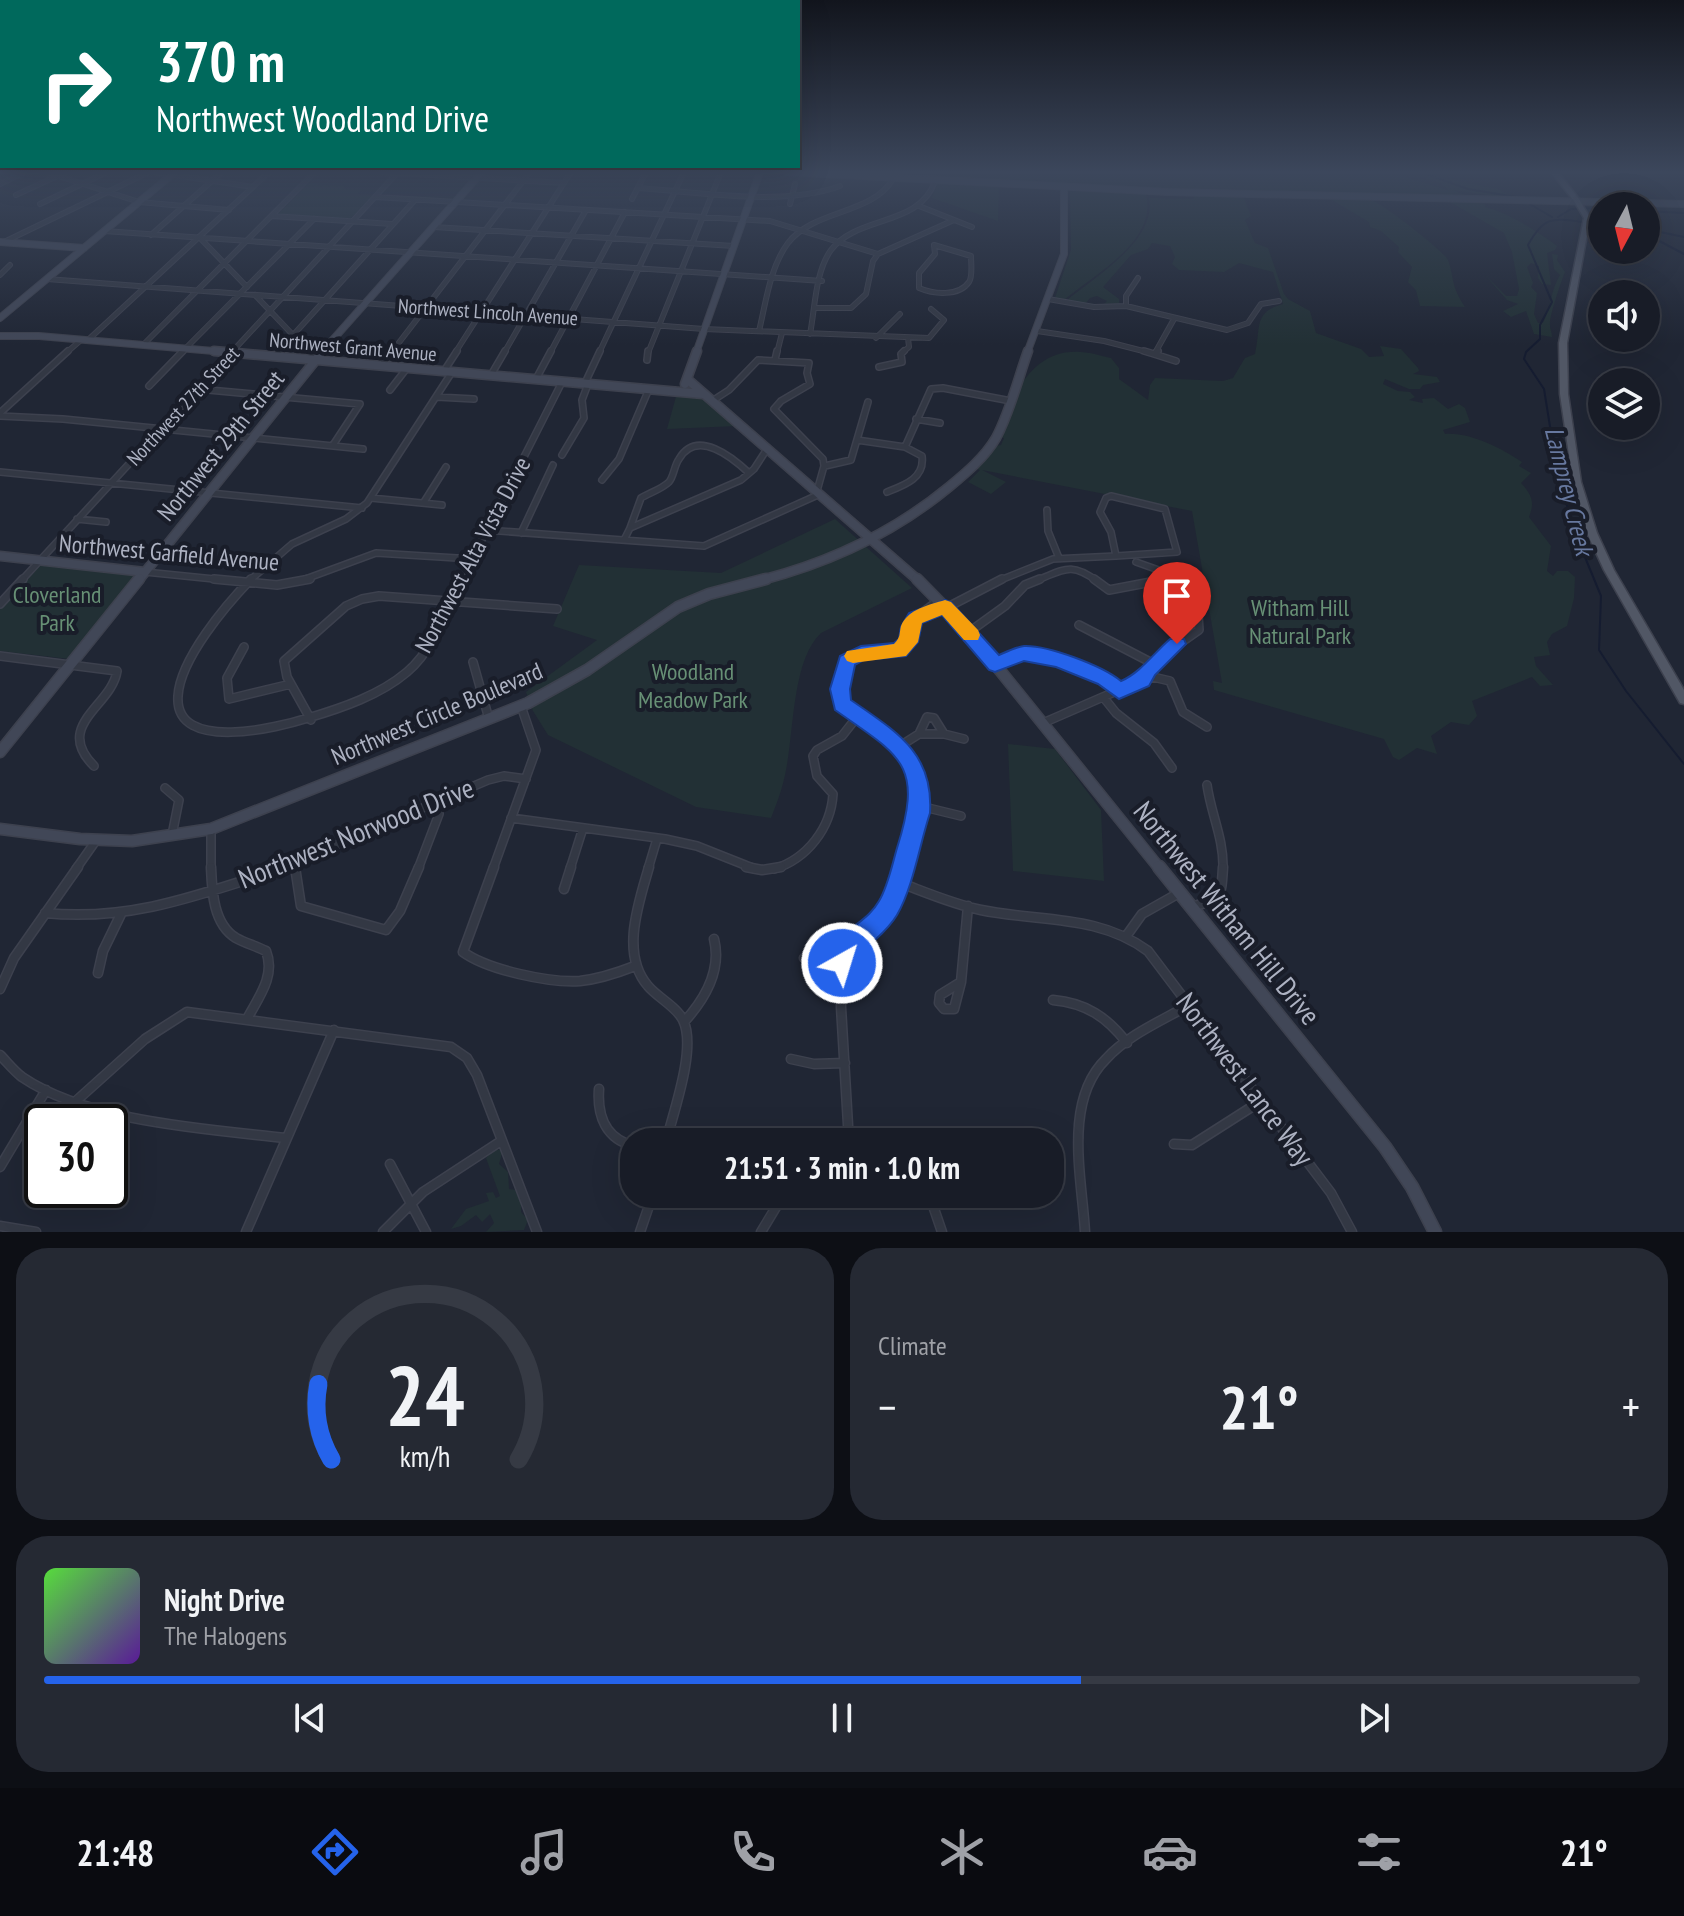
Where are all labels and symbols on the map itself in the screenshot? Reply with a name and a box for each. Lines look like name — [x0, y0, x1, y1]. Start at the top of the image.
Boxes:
north arrow — [1588, 192, 1660, 264]
street label: Northwest Lincoln Avenue — [397, 293, 579, 331]
street label: Northwest Grant Avenue — [268, 327, 438, 367]
street label: Northwest 27th Street — [121, 341, 245, 471]
street label: Northwest 29th Street — [150, 364, 291, 527]
water label: Lamprey Creek — [1538, 423, 1602, 561]
street label: Northwest Alta Vista Drive — [408, 451, 537, 658]
street label: Northwest Garfield Avenue — [58, 527, 280, 578]
pin — [1143, 562, 1211, 644]
park label: Cloverland Park — [13, 579, 101, 638]
park label: Witham Hill Natural Park — [1249, 592, 1352, 651]
street label: Northwest Circle Boulevard — [327, 655, 547, 772]
park label: Woodland Meadow Park — [638, 656, 749, 715]
street label: Northwest Norwood Drive — [233, 768, 479, 897]
street label: Northwest Witham Hill Drive — [1126, 793, 1329, 1032]
position arrow — [800, 921, 884, 1005]
street label: Northwest Lance Way — [1168, 985, 1323, 1173]
speed limit sign: 30 — [24, 1104, 128, 1208]

